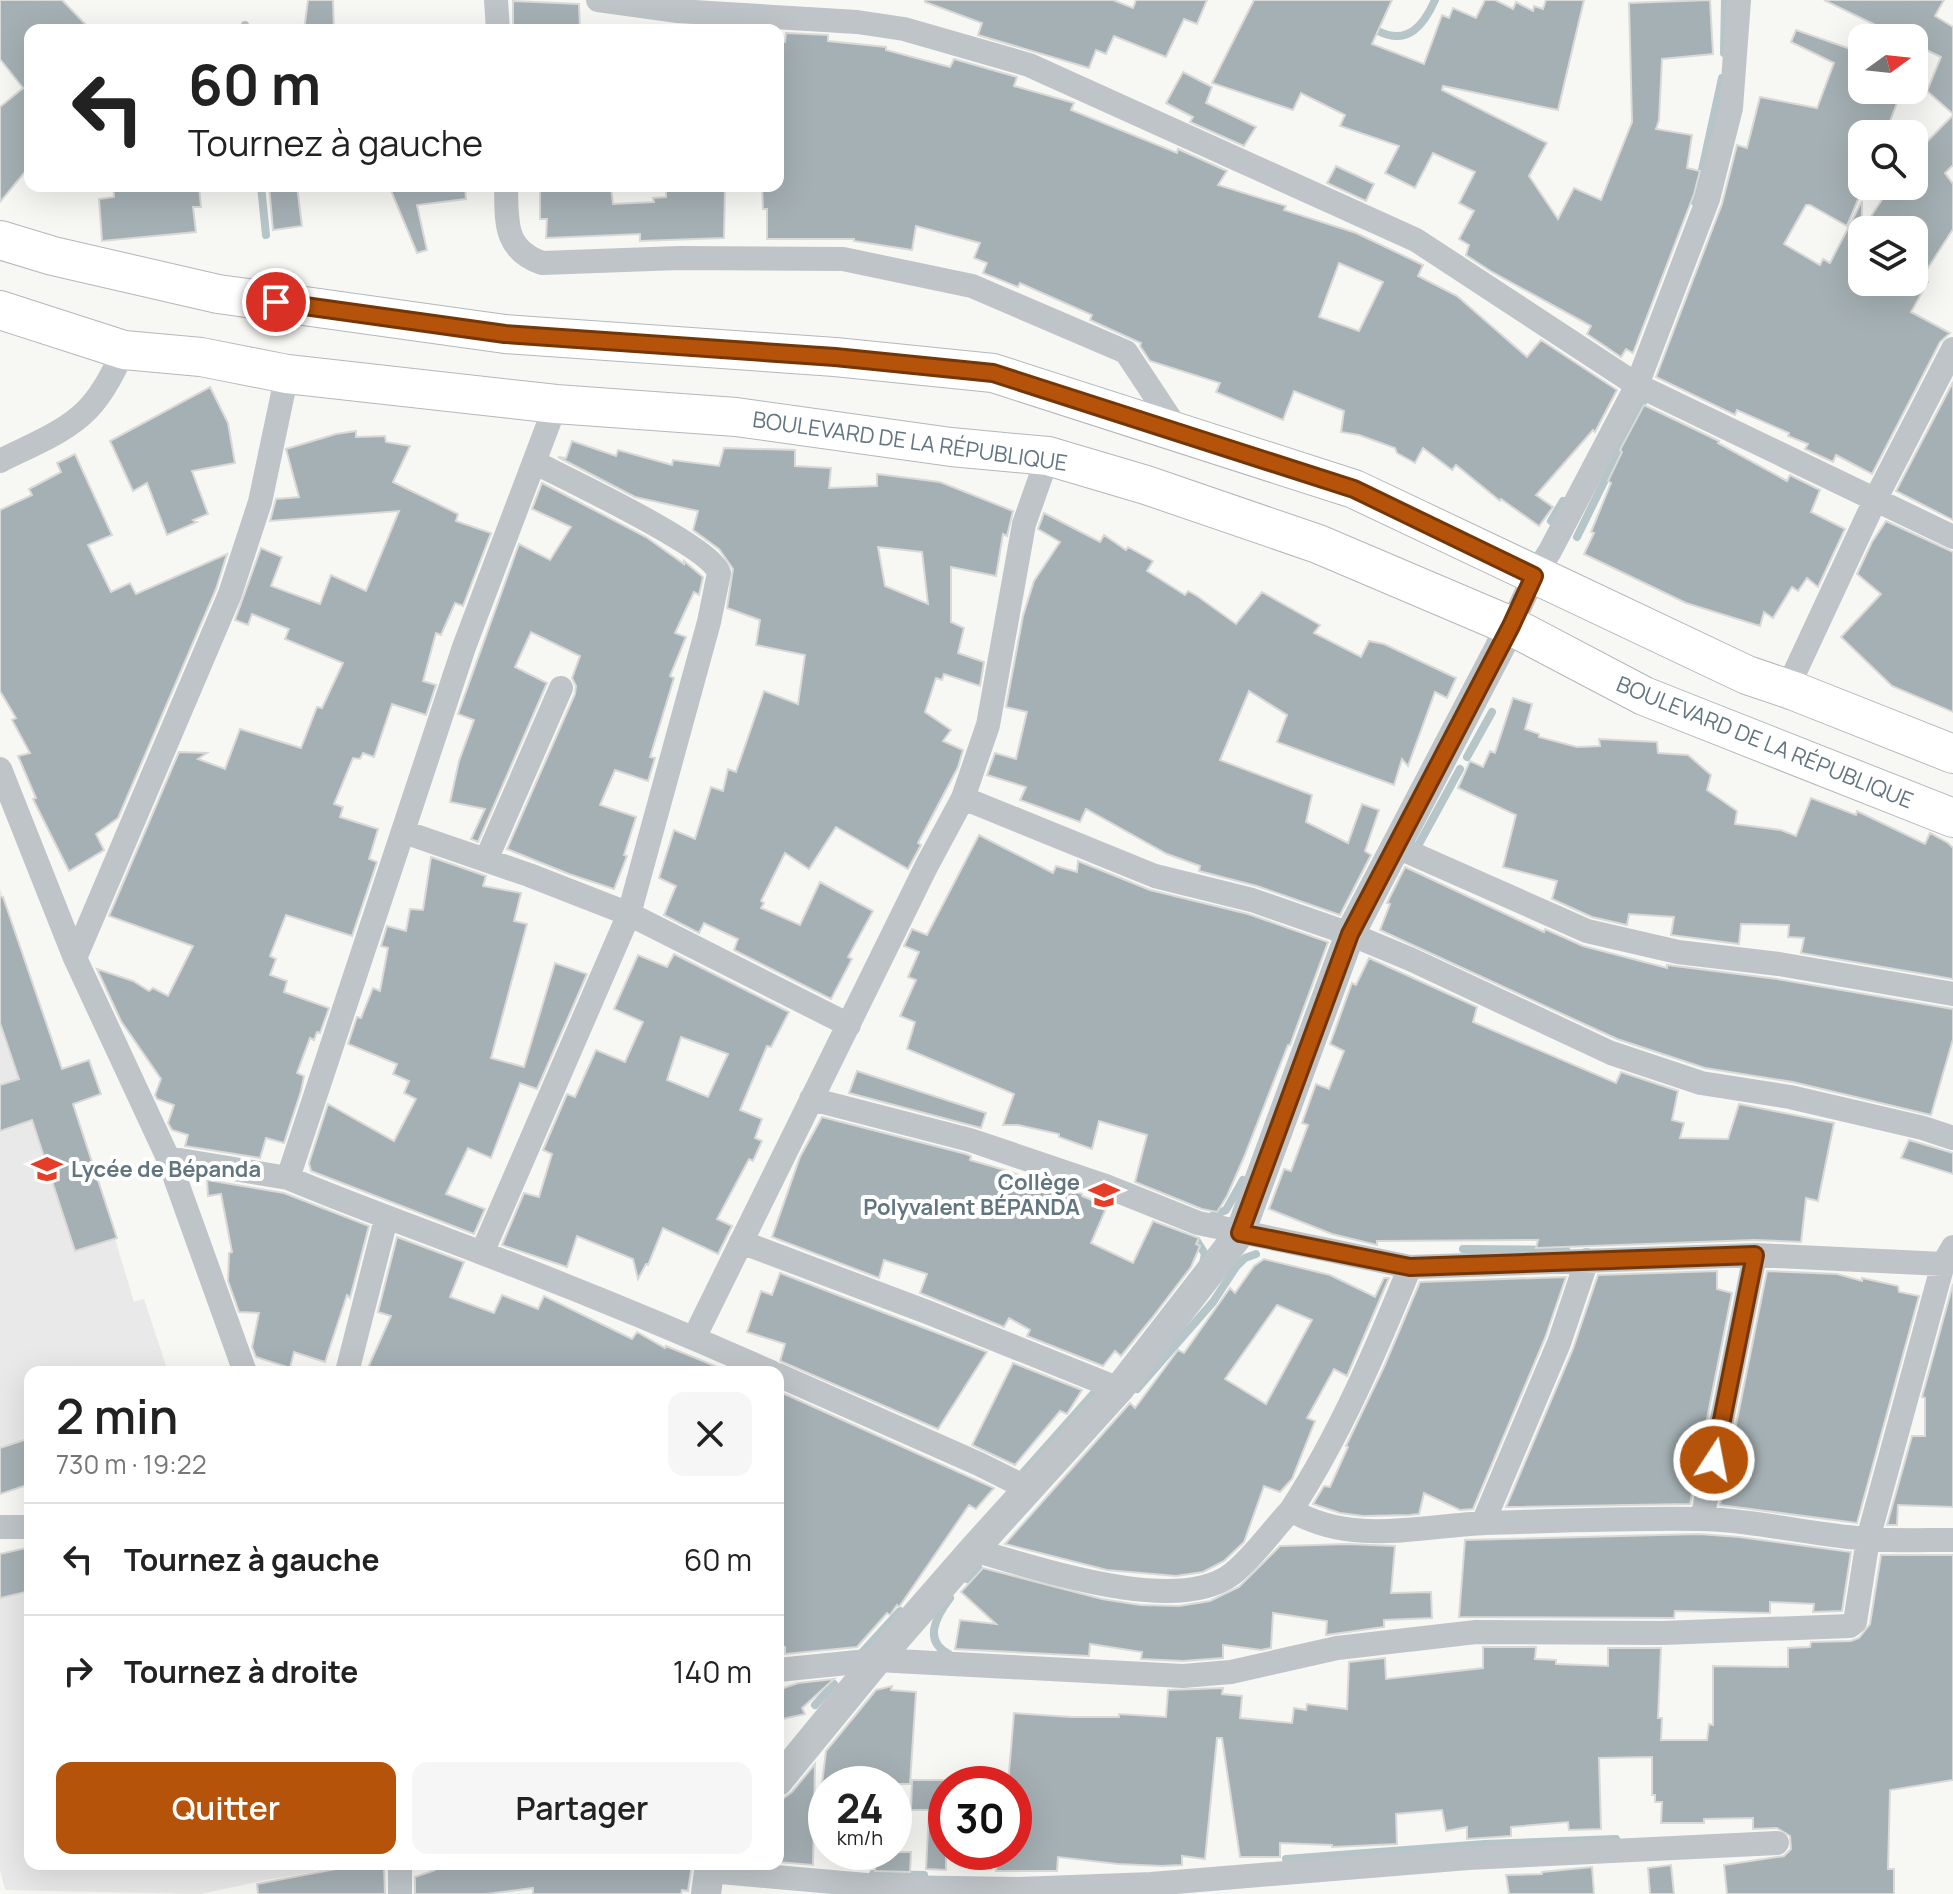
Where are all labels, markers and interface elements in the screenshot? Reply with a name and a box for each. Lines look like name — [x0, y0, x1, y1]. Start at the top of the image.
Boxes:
north arrow — [1848, 24, 1928, 104]
map controls — [1848, 24, 1928, 296]
text: 60 m — [188, 45, 321, 122]
icon: left — [56, 56, 160, 160]
text: Tournez à gauche — [188, 118, 483, 167]
button: search — [1848, 120, 1928, 200]
button: layers — [1848, 216, 1928, 296]
pin — [242, 268, 310, 336]
icon: arrive — [254, 280, 298, 324]
street label: BOULEVARD DE LA RÉPUBLIQUE — [751, 404, 1069, 478]
street label: BOULEVARD DE LA RÉPUBLIQUE — [1612, 669, 1918, 815]
school or university icon: Lycée de Bépanda — [30, 1152, 64, 1186]
place label: Lycée de Bépanda — [71, 1154, 261, 1184]
place label: Collège Polyvalent BÉPANDA — [863, 1167, 1080, 1222]
school or university icon: Collège Polyvalent BÉPANDA — [1087, 1178, 1121, 1212]
text: 2 min — [56, 1383, 178, 1448]
button: close — [668, 1392, 752, 1476]
position arrow — [1672, 1418, 1756, 1502]
text: 730 m · 19:22 — [56, 1446, 207, 1482]
icon: left — [56, 1537, 100, 1581]
text: Tournez à gauche — [124, 1539, 380, 1580]
text: 60 m — [684, 1539, 752, 1580]
icon: right — [56, 1649, 100, 1693]
text: Tournez à droite — [124, 1651, 358, 1692]
text: 140 m — [673, 1651, 752, 1692]
button: Quitter — [56, 1762, 396, 1854]
button: Partager — [412, 1762, 752, 1854]
speed limit sign: 30 — [928, 1766, 1032, 1870]
text: 24 — [836, 1780, 884, 1835]
text: km/h — [837, 1824, 883, 1851]

